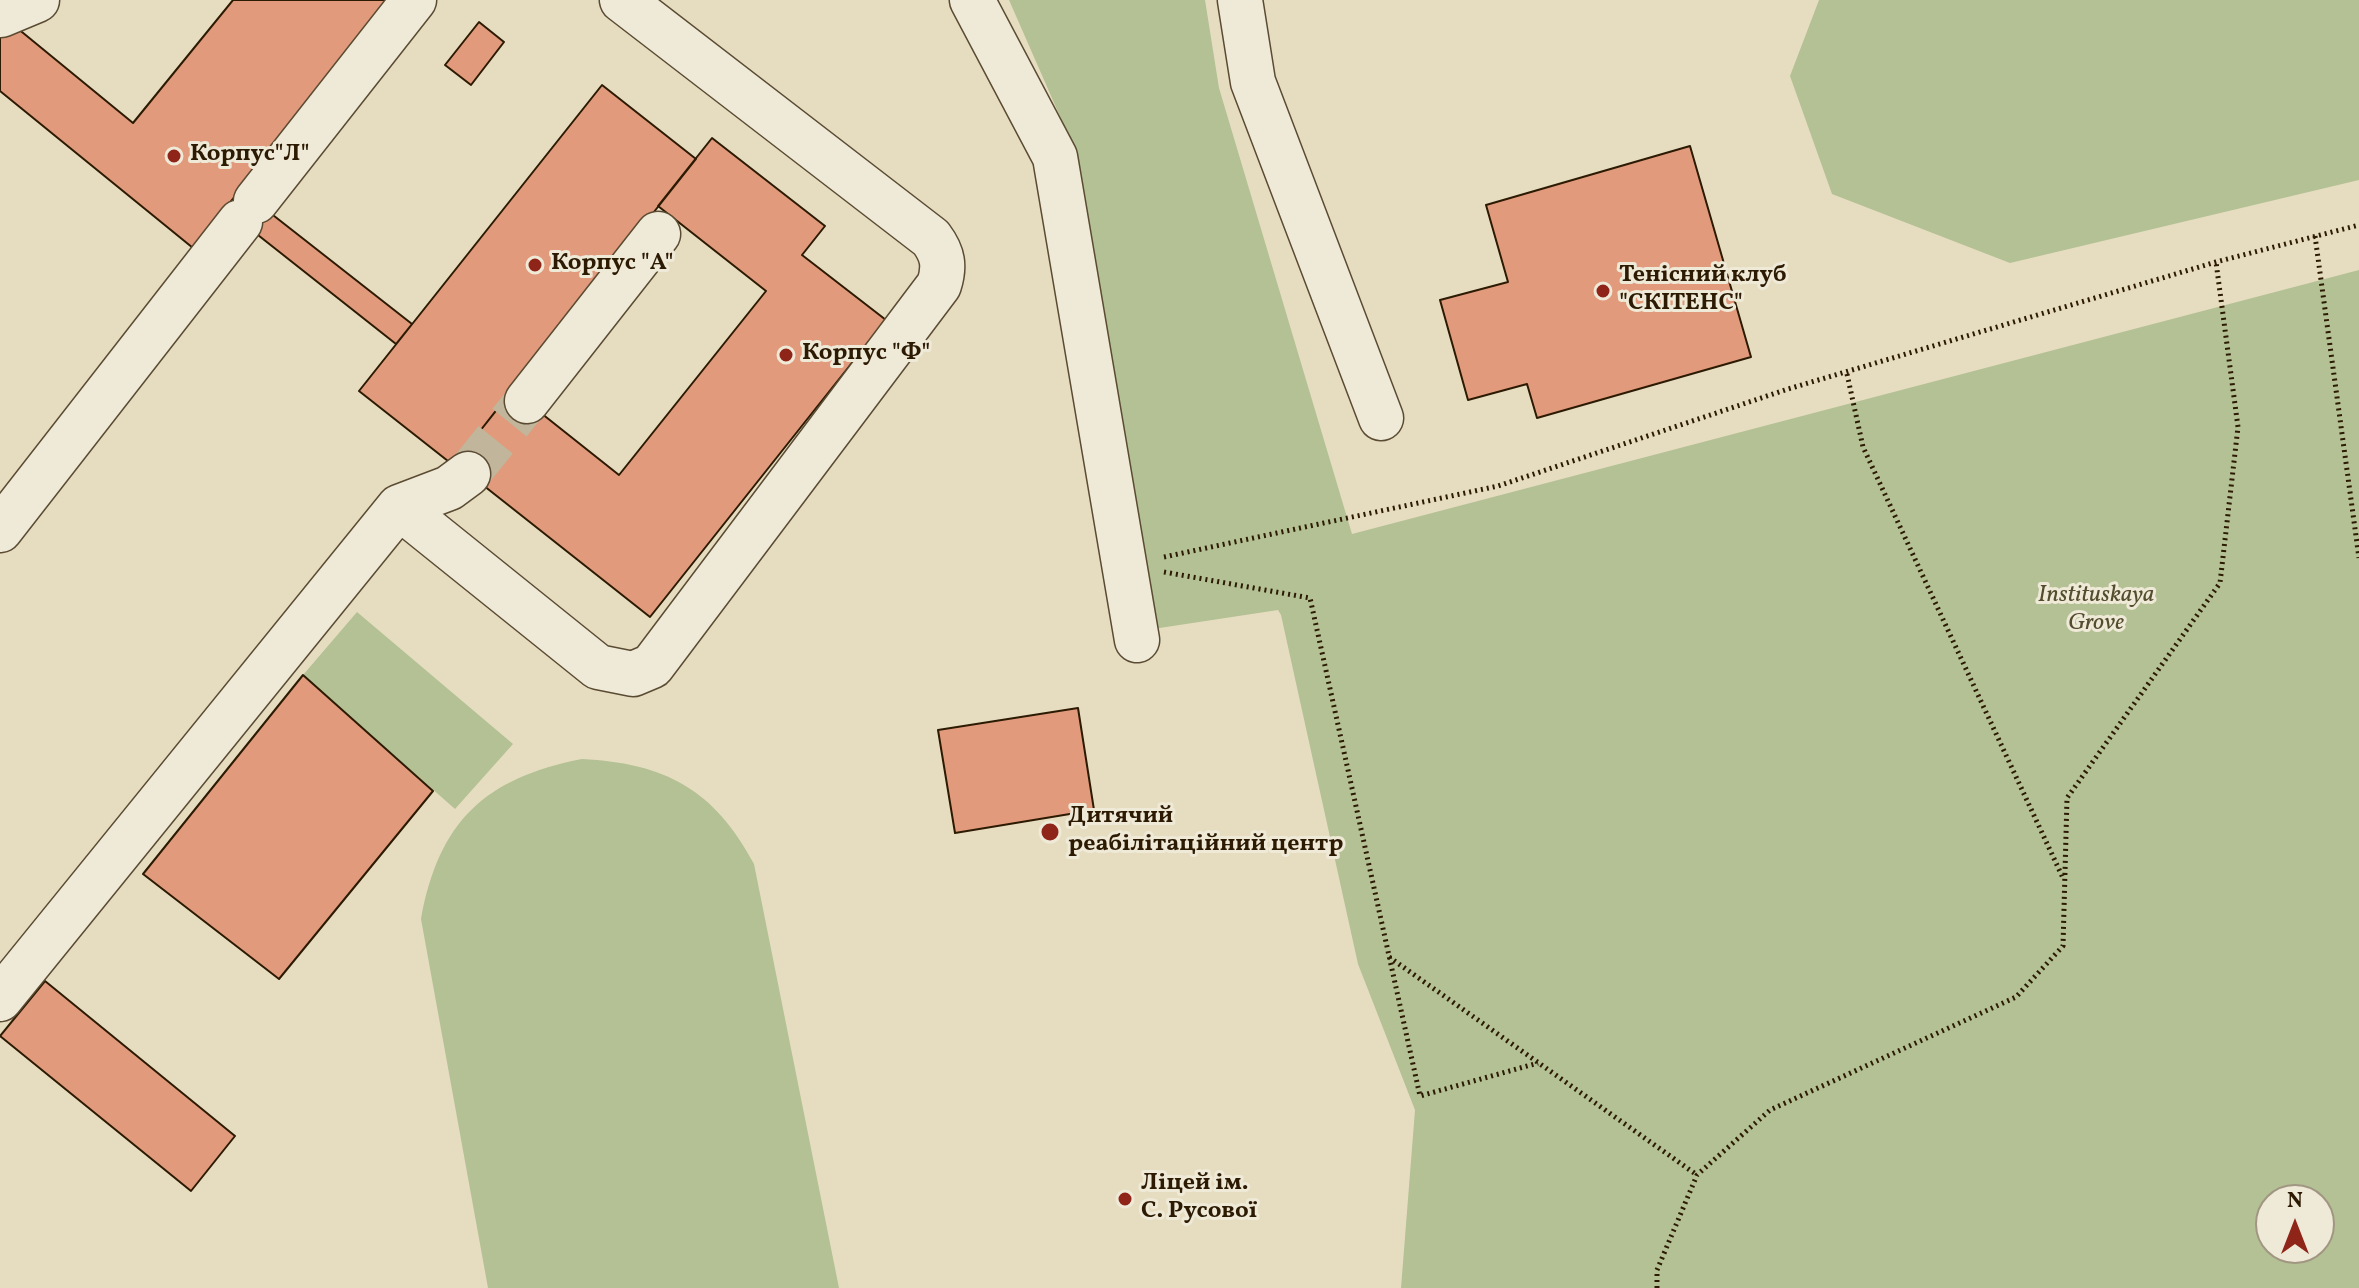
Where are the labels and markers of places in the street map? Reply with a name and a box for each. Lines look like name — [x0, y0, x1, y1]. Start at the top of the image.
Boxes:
place label: Корпус"Л" — [190, 142, 310, 170]
marker: Корпус"Л" — [165, 147, 183, 165]
place label: Корпус "А" — [551, 251, 674, 279]
marker: Корпус "А" — [526, 256, 544, 274]
place label: Тенісний клуб "СКІТЕНС" — [1619, 263, 1786, 319]
marker: Тенісний клуб "СКІТЕНС" — [1594, 282, 1612, 300]
place label: Корпус "Ф" — [802, 341, 930, 369]
marker: Корпус "Ф" — [777, 346, 795, 364]
place label: Дитячий реабілітаційний центр — [1068, 804, 1343, 860]
marker: Дитячий реабілітаційний центр — [1039, 821, 1061, 843]
place label: Ліцей ім. С. Русової — [1141, 1171, 1257, 1227]
marker: Ліцей ім. С. Русової — [1116, 1190, 1134, 1208]

